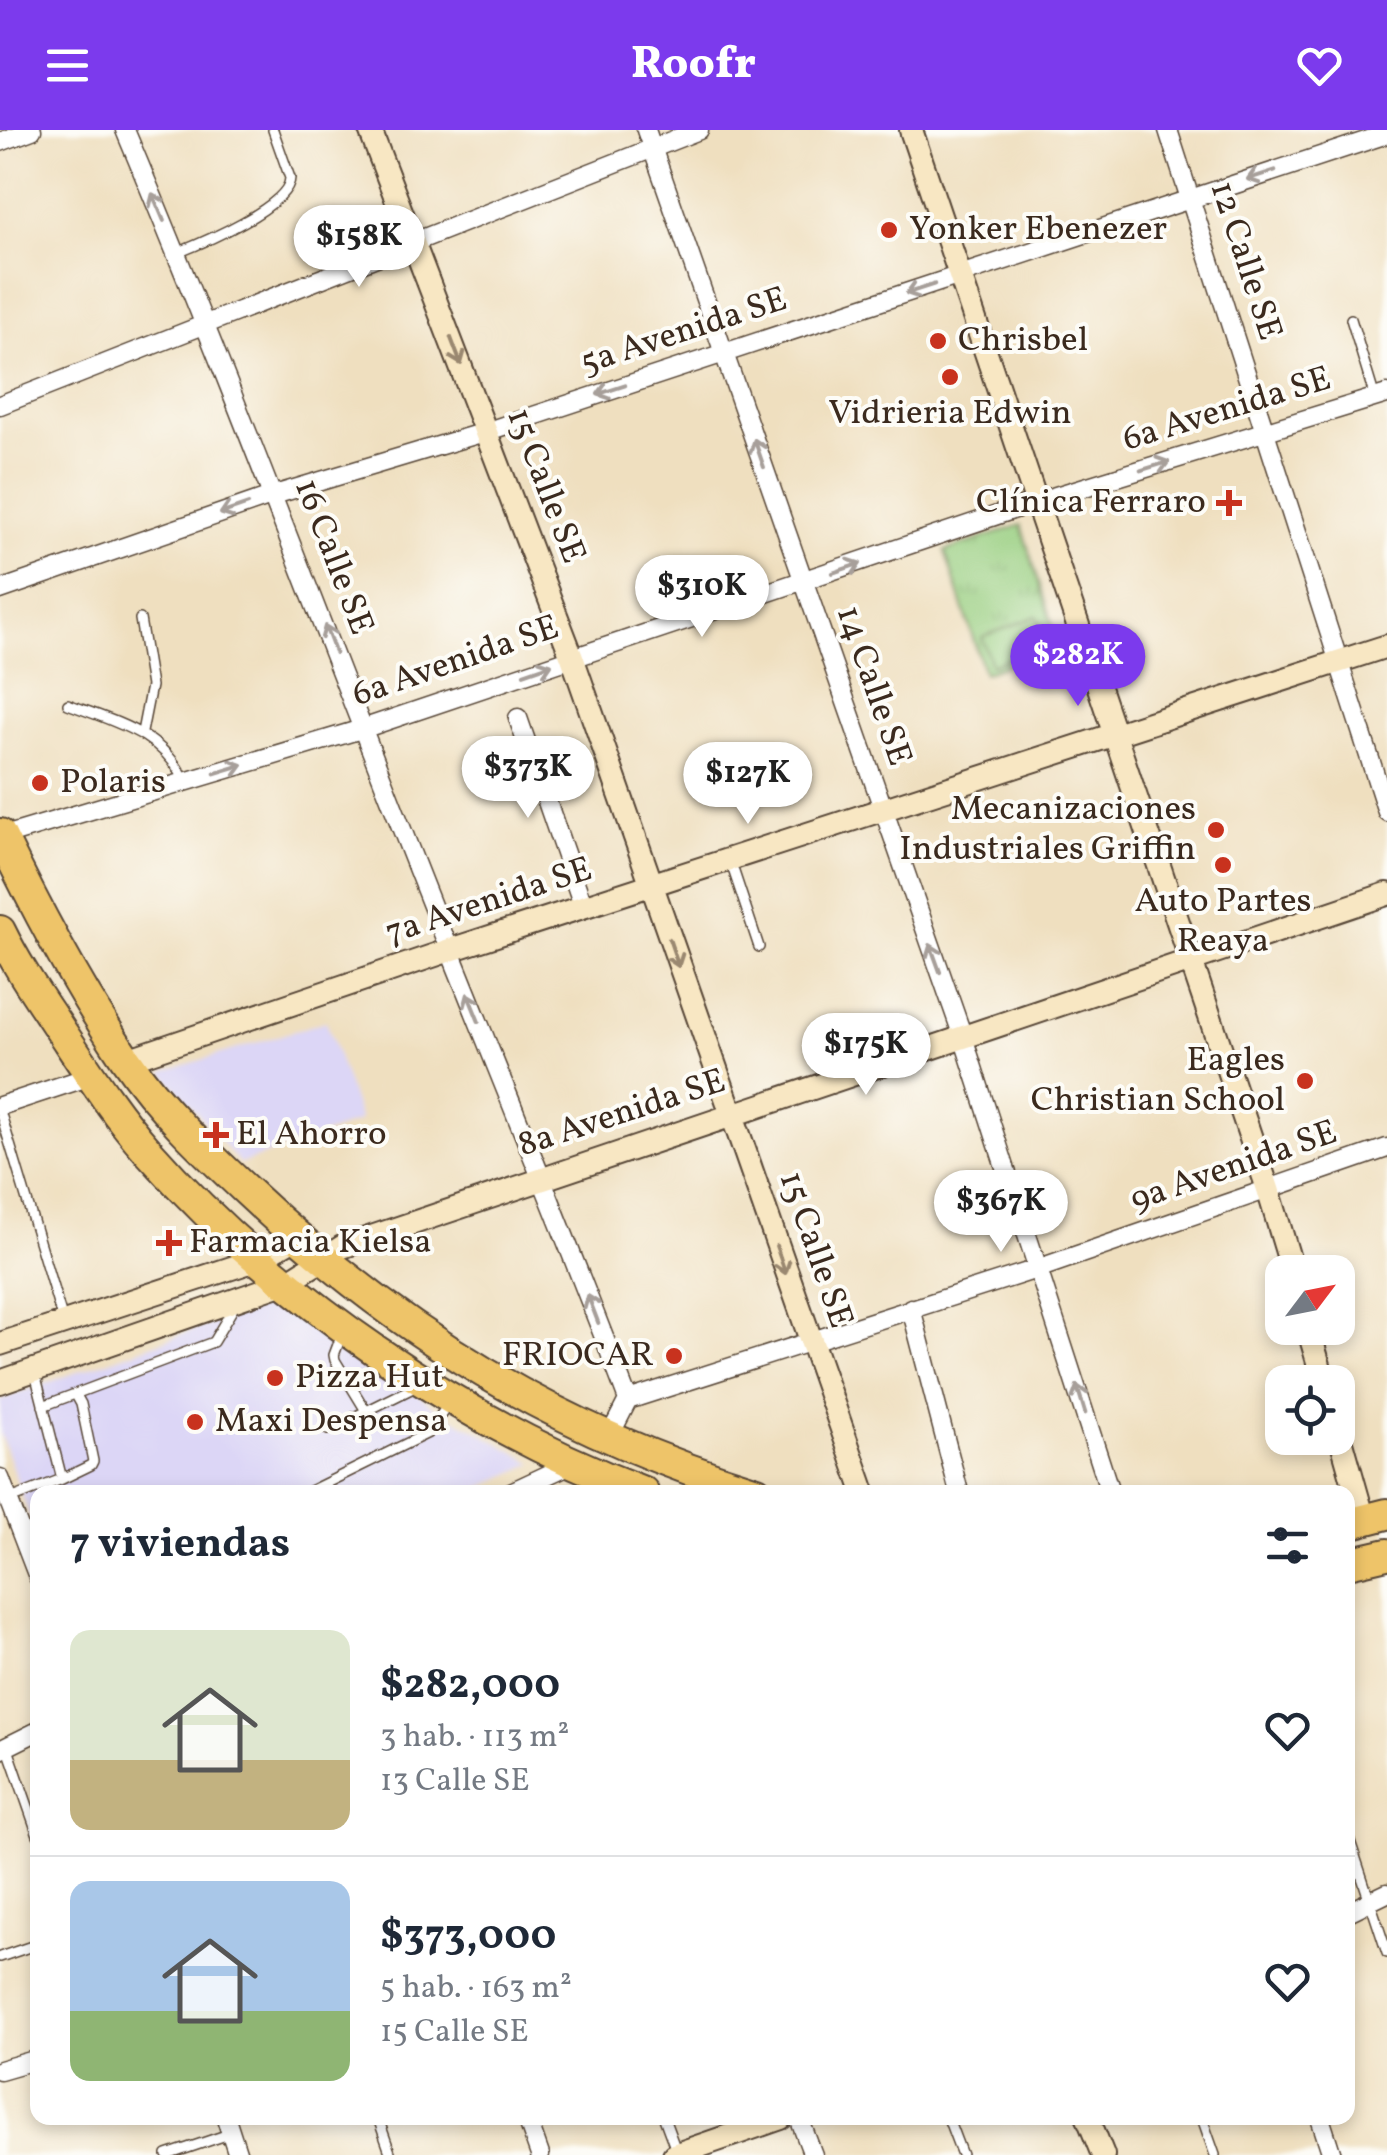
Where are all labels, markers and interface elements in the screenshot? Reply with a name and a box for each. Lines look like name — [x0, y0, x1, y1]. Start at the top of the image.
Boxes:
text: Roofr — [631, 34, 756, 97]
icon: menu — [40, 38, 95, 93]
icon: heart — [1292, 38, 1347, 93]
one-way arrow — [1246, 168, 1278, 186]
street label: 12 Calle SE — [1197, 175, 1293, 347]
one-way arrow — [147, 192, 165, 223]
pin: $158K — [289, 205, 429, 290]
place label: Yonker Ebenezer — [909, 206, 1167, 254]
text: $158K — [316, 215, 402, 259]
marker: Yonker Ebenezer — [878, 219, 900, 241]
street label: 5a Avenida SE — [575, 276, 793, 388]
one-way arrow — [904, 281, 936, 299]
place label: Chrisbel — [958, 317, 1088, 365]
marker: Chrisbel — [927, 330, 949, 352]
one-way arrow — [449, 335, 467, 366]
street label: 6a Avenida SE — [1117, 356, 1337, 464]
marker: Vidrieria Edwin — [939, 366, 961, 388]
one-way arrow — [595, 382, 627, 400]
place label: Vidrieria Edwin — [828, 390, 1072, 438]
street label: 15 Calle SE — [493, 402, 597, 570]
one-way arrow — [749, 437, 767, 469]
one-way arrow — [1139, 456, 1171, 474]
street label: 16 Calle SE — [281, 472, 385, 642]
place label: Clínica Ferraro — [976, 479, 1206, 527]
marker: Clínica Ferraro — [1216, 490, 1242, 516]
one-way arrow — [220, 501, 251, 519]
pin: $310K — [632, 555, 772, 640]
one-way arrow — [830, 557, 862, 575]
text: $310K — [657, 565, 747, 609]
street label: 14 Calle SE — [823, 599, 923, 773]
street label: 6a Avenida SE — [346, 604, 566, 720]
one-way arrow — [320, 624, 338, 655]
pin: $282K — [1008, 624, 1148, 709]
text: $282K — [1032, 634, 1124, 678]
one-way arrow — [521, 658, 553, 676]
pin: $373K — [458, 736, 598, 821]
pin: $127K — [678, 742, 818, 827]
text: $373K — [484, 746, 572, 790]
text: $127K — [705, 752, 791, 796]
place label: Polaris — [60, 759, 166, 807]
one-way arrow — [213, 759, 244, 777]
marker: Polaris — [29, 772, 51, 794]
place label: Mecanizaciones Industriales Griffin — [899, 786, 1196, 874]
marker: Mecanizaciones Industriales Griffin — [1205, 819, 1227, 841]
street label: 7a Avenida SE — [380, 846, 598, 958]
marker: Auto Partes Reaya — [1212, 854, 1234, 876]
place label: Auto Partes Reaya — [1134, 878, 1312, 966]
one-way arrow — [667, 936, 685, 968]
one-way arrow — [924, 943, 942, 975]
one-way arrow — [463, 992, 481, 1023]
pin: $175K — [796, 1013, 936, 1098]
text: $175K — [824, 1023, 908, 1067]
place label: Eagles Christian School — [1031, 1037, 1285, 1125]
street label: 8a Avenida SE — [512, 1058, 732, 1170]
marker: Eagles Christian School — [1294, 1070, 1316, 1092]
street label: 9a Avenida SE — [1124, 1109, 1344, 1225]
place label: El Ahorro — [236, 1111, 387, 1159]
marker: El Ahorro — [205, 1124, 227, 1146]
street label: 15 Calle SE — [766, 1165, 864, 1335]
pin: $367K — [931, 1170, 1071, 1255]
text: $367K — [956, 1180, 1046, 1224]
place label: Farmacia Kielsa — [189, 1219, 432, 1267]
marker: Farmacia Kielsa — [158, 1232, 180, 1254]
one-way arrow — [773, 1243, 791, 1274]
north arrow — [1265, 1255, 1355, 1345]
map controls — [1265, 1255, 1355, 1455]
one-way arrow — [583, 1294, 601, 1324]
place label: FRIOCAR — [502, 1332, 654, 1380]
marker: FRIOCAR — [663, 1345, 685, 1367]
place label: Pizza Hut — [295, 1354, 444, 1402]
button: locate — [1265, 1365, 1355, 1455]
marker: Pizza Hut — [264, 1367, 286, 1389]
one-way arrow — [1071, 1384, 1089, 1416]
place label: Maxi Despensa — [215, 1398, 448, 1446]
marker: Maxi Despensa — [184, 1411, 206, 1433]
text: 7 viviendas — [70, 1516, 290, 1575]
icon: filters — [1260, 1518, 1315, 1573]
text: $282,000 — [380, 1657, 560, 1716]
icon: home — [150, 1670, 270, 1790]
icon: heart — [1260, 1703, 1315, 1758]
text: 3 hab. · 113 m² — [380, 1716, 569, 1760]
text: 13 Calle SE — [380, 1760, 530, 1804]
text: $373,000 — [380, 1908, 556, 1967]
icon: home — [150, 1921, 270, 2041]
icon: heart — [1260, 1954, 1315, 2009]
text: 5 hab. · 163 m² — [380, 1967, 572, 2011]
text: 15 Calle SE — [380, 2011, 529, 2055]

